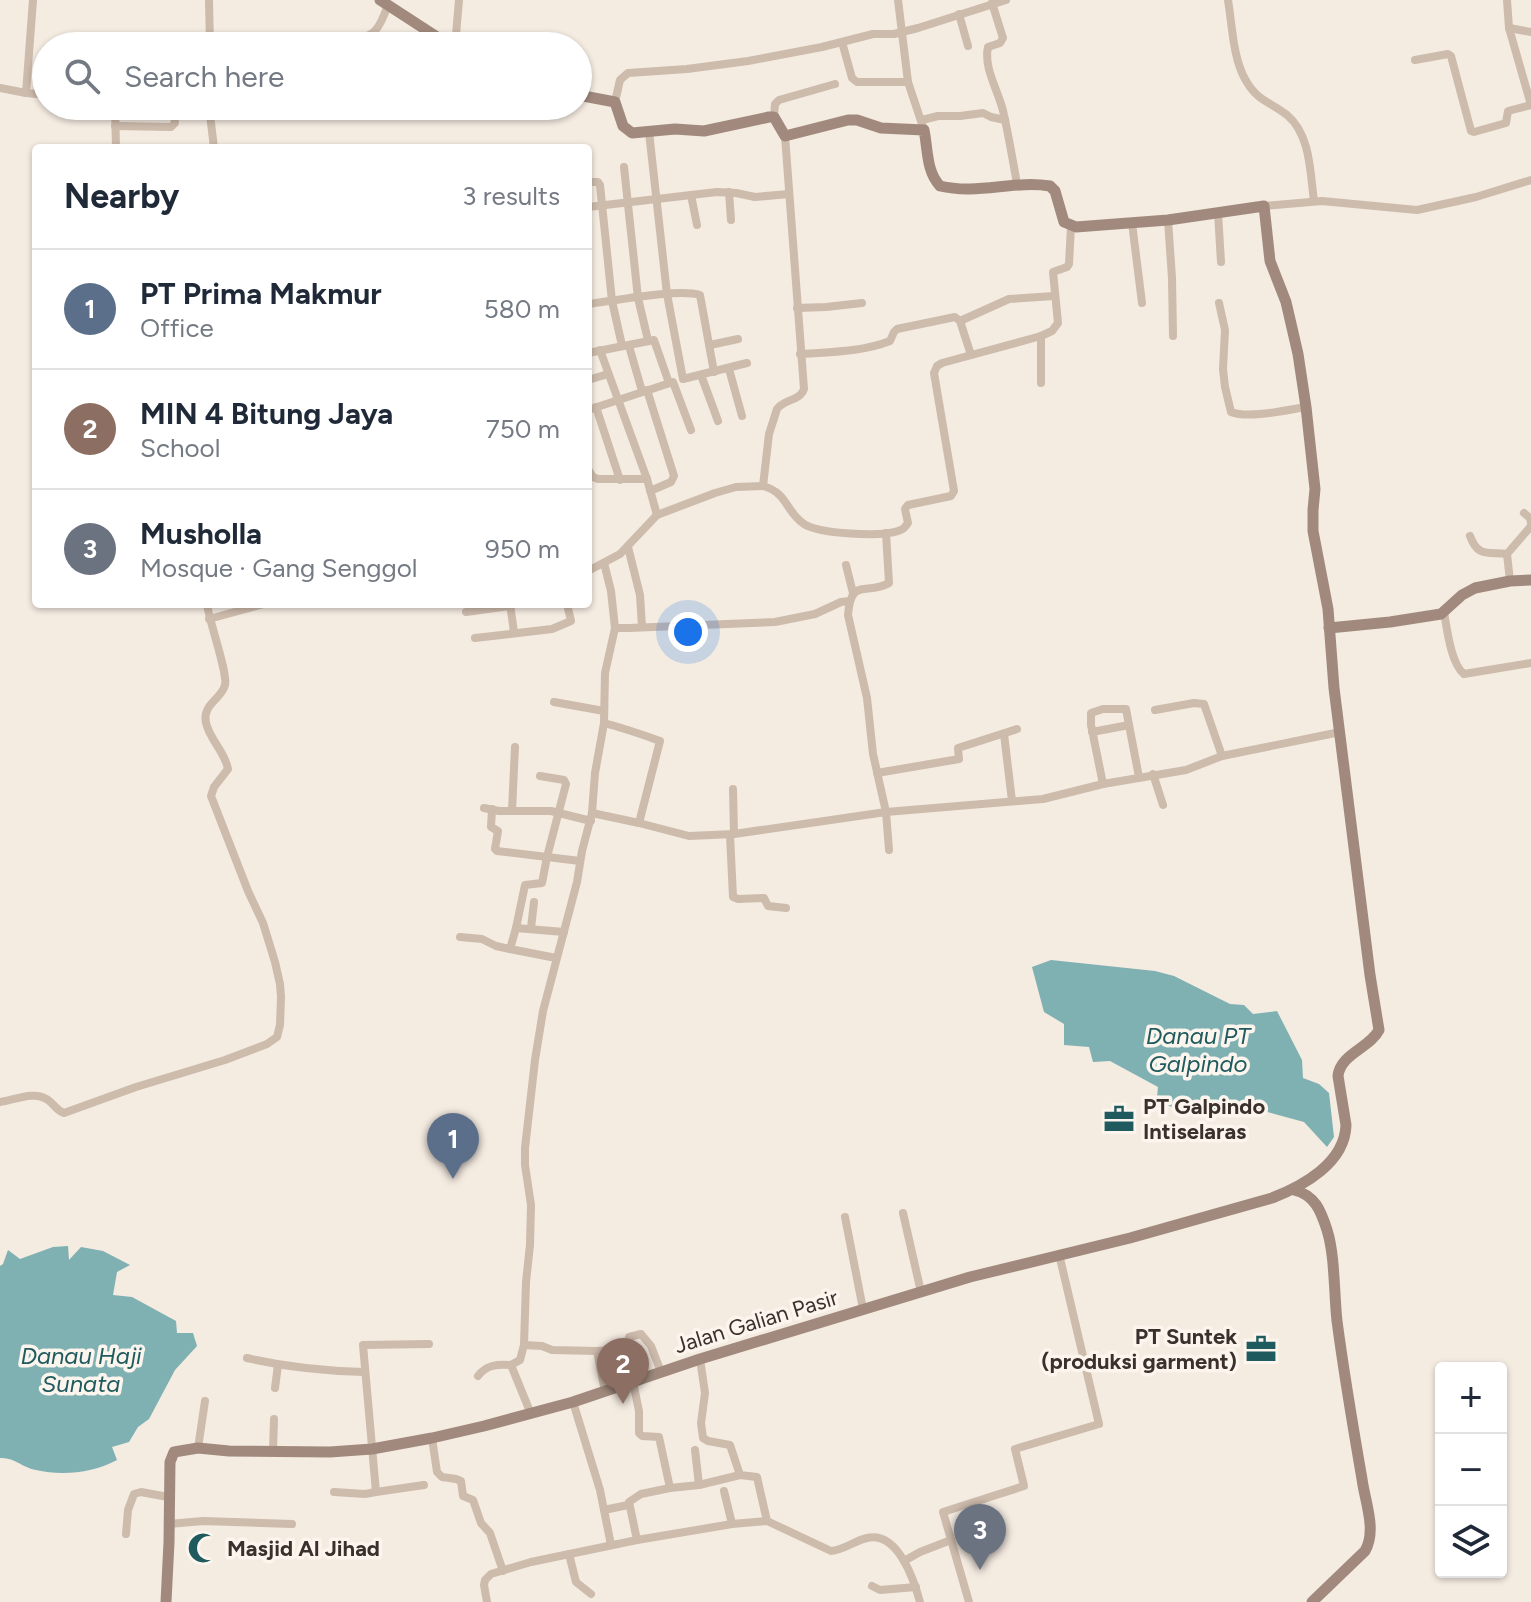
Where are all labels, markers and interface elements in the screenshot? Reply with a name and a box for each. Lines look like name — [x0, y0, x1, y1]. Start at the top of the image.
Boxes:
search box — [32, 32, 592, 120]
icon: search — [60, 54, 104, 98]
text: Search here — [124, 58, 284, 95]
text: Nearby — [64, 176, 179, 217]
text: 3 results — [462, 180, 560, 212]
text: PT Prima Makmur — [140, 275, 382, 312]
text: 1 — [85, 293, 95, 325]
text: 580 m — [484, 293, 560, 325]
text: Office — [140, 312, 214, 344]
text: MIN 4 Bitung Jaya — [140, 395, 393, 432]
text: 2 — [82, 413, 98, 445]
text: 750 m — [486, 413, 560, 445]
text: School — [140, 432, 220, 464]
text: Musholla — [140, 515, 262, 552]
text: 3 — [83, 533, 97, 565]
text: 950 m — [485, 533, 560, 565]
text: Mosque · Gang Senggol — [140, 552, 418, 584]
your location — [668, 612, 708, 652]
water label: Danau PT Galpindo — [1146, 1021, 1252, 1078]
place label: PT Galpindo Intiselaras — [1143, 1093, 1265, 1145]
office icon: PT Galpindo Intiselaras — [1102, 1102, 1136, 1136]
pin: 1 — [427, 1113, 479, 1179]
street label: Jalan Galian Pasir — [671, 1284, 842, 1359]
place label: PT Suntek (produksi garment) — [1041, 1323, 1237, 1375]
office icon: PT Suntek (produksi garment) — [1244, 1332, 1278, 1366]
pin: 2 — [597, 1338, 649, 1404]
water label: Danau Haji Sunata — [20, 1341, 142, 1398]
map controls — [1435, 1362, 1507, 1578]
button: + — [1435, 1362, 1507, 1434]
button: − — [1435, 1434, 1507, 1506]
pin: 3 — [954, 1504, 1006, 1570]
button: layers — [1435, 1506, 1507, 1578]
mosque icon: Masjid Al Jihad — [186, 1531, 220, 1565]
place label: Masjid Al Jihad — [227, 1535, 380, 1562]

